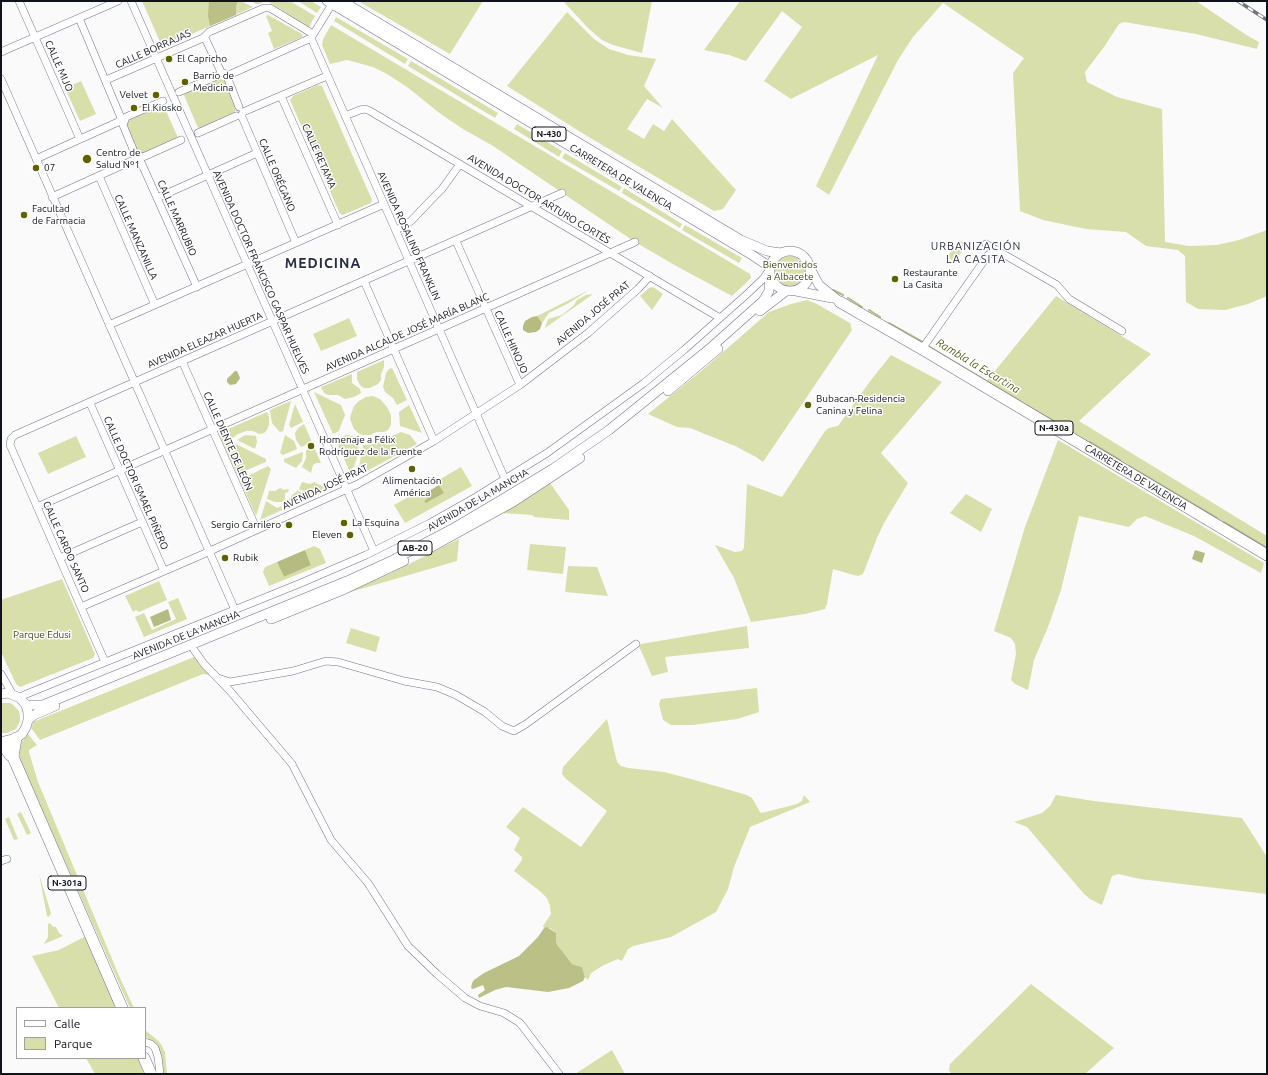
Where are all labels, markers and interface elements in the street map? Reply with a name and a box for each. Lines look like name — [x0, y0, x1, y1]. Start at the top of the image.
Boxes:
street label: CALLE BORRAJAS — [113, 27, 193, 71]
street label: CALLE MIJO — [42, 38, 76, 94]
place label: El Capricho — [177, 53, 227, 65]
marker: El Capricho — [164, 54, 174, 64]
place label: Barrio de Medicina — [193, 70, 234, 94]
marker: Barrio de Medicina — [180, 77, 190, 87]
place label: Velvet — [120, 89, 148, 101]
marker: Velvet — [151, 90, 161, 100]
place label: El Kiosko — [142, 102, 182, 114]
marker: El Kiosko — [129, 103, 139, 113]
street label: CALLE RETAMA — [299, 122, 339, 190]
road number: N-430 — [532, 127, 566, 141]
street label: CALLE ORÉGANO — [256, 137, 298, 213]
street label: CARRETERA DE VALENCIA — [567, 142, 675, 212]
place label: Centro de Salud Nº1 — [96, 147, 141, 170]
street label: AVENIDA DOCTOR ARTURO CORTÉS — [466, 152, 612, 246]
marker: Centro de Salud Nº1 — [81, 153, 93, 165]
place label: 07 — [44, 162, 55, 174]
marker: 07 — [31, 163, 41, 173]
street label: AVENIDA DOCTOR FRANCISCO GASPAR HUELVES — [210, 168, 312, 376]
street label: AVENIDA ROSALIND FRANKLIN — [375, 170, 443, 302]
street label: CALLE MARRUBIO — [155, 178, 199, 258]
street label: CALLE MANZANILLA — [112, 192, 160, 282]
place label: Facultad de Farmacia — [32, 203, 85, 226]
marker: Facultad de Farmacia — [19, 210, 29, 220]
district label: URBANIZACIÓN LA CASITA — [931, 239, 1021, 265]
district label: MEDICINA — [285, 255, 361, 271]
park label: Bienvenidos a Albacete — [763, 259, 817, 282]
place label: Restaurante La Casita — [903, 267, 958, 290]
marker: Restaurante La Casita — [890, 274, 900, 284]
street label: AVENIDA JOSÉ PRAT — [553, 278, 633, 348]
street label: AVENIDA ALCALDE JOSÉ MARÍA BLANC — [323, 290, 491, 374]
street label: AVENIDA ELEAZAR HUERTA — [146, 309, 264, 371]
street label: CALLE HINOJO — [492, 309, 530, 375]
water label: Rambla la Escartina — [934, 336, 1022, 396]
street label: CALLE DIENTE DE LEÓN — [201, 390, 255, 492]
place label: Bubacan-Residencia Canina y Felina — [816, 393, 905, 416]
marker: Bubacan-Residencia Canina y Felina — [803, 400, 813, 410]
street label: CALLE DOCTOR ISMAEL PIÑERO — [101, 414, 171, 552]
road number: N-430a — [1035, 421, 1073, 435]
place label: Homenaje a Félix Rodríguez de la Fuente — [319, 434, 422, 458]
marker: Homenaje a Félix Rodríguez de la Fuente — [306, 441, 316, 451]
street label: CARRETERA DE VALENCIA — [1082, 442, 1190, 512]
street label: AVENIDA JOSÉ PRAT — [280, 462, 370, 512]
marker: Alimentación América — [407, 464, 417, 474]
street label: AVENIDA DE LA MANCHA — [425, 466, 531, 534]
place label: Alimentación América — [382, 475, 442, 498]
street label: CALLE CARDO SANTO — [40, 499, 92, 595]
place label: La Esquina — [352, 517, 399, 529]
marker: La Esquina — [339, 518, 349, 528]
place label: Sergio Carrilero — [211, 519, 281, 531]
marker: Sergio Carrilero — [284, 520, 294, 530]
place label: Eleven — [312, 529, 342, 541]
marker: Eleven — [345, 530, 355, 540]
road number: AB-20 — [398, 541, 432, 555]
place label: Rubik — [233, 552, 258, 564]
marker: Rubik — [220, 553, 230, 563]
street label: AVENIDA DE LA MANCHA — [131, 608, 241, 662]
park label: Parque Edusi — [13, 629, 71, 641]
road number: N-301a — [48, 876, 86, 890]
legend — [16, 1007, 146, 1059]
text: Calle — [54, 1017, 80, 1030]
text: Parque — [54, 1037, 92, 1050]

